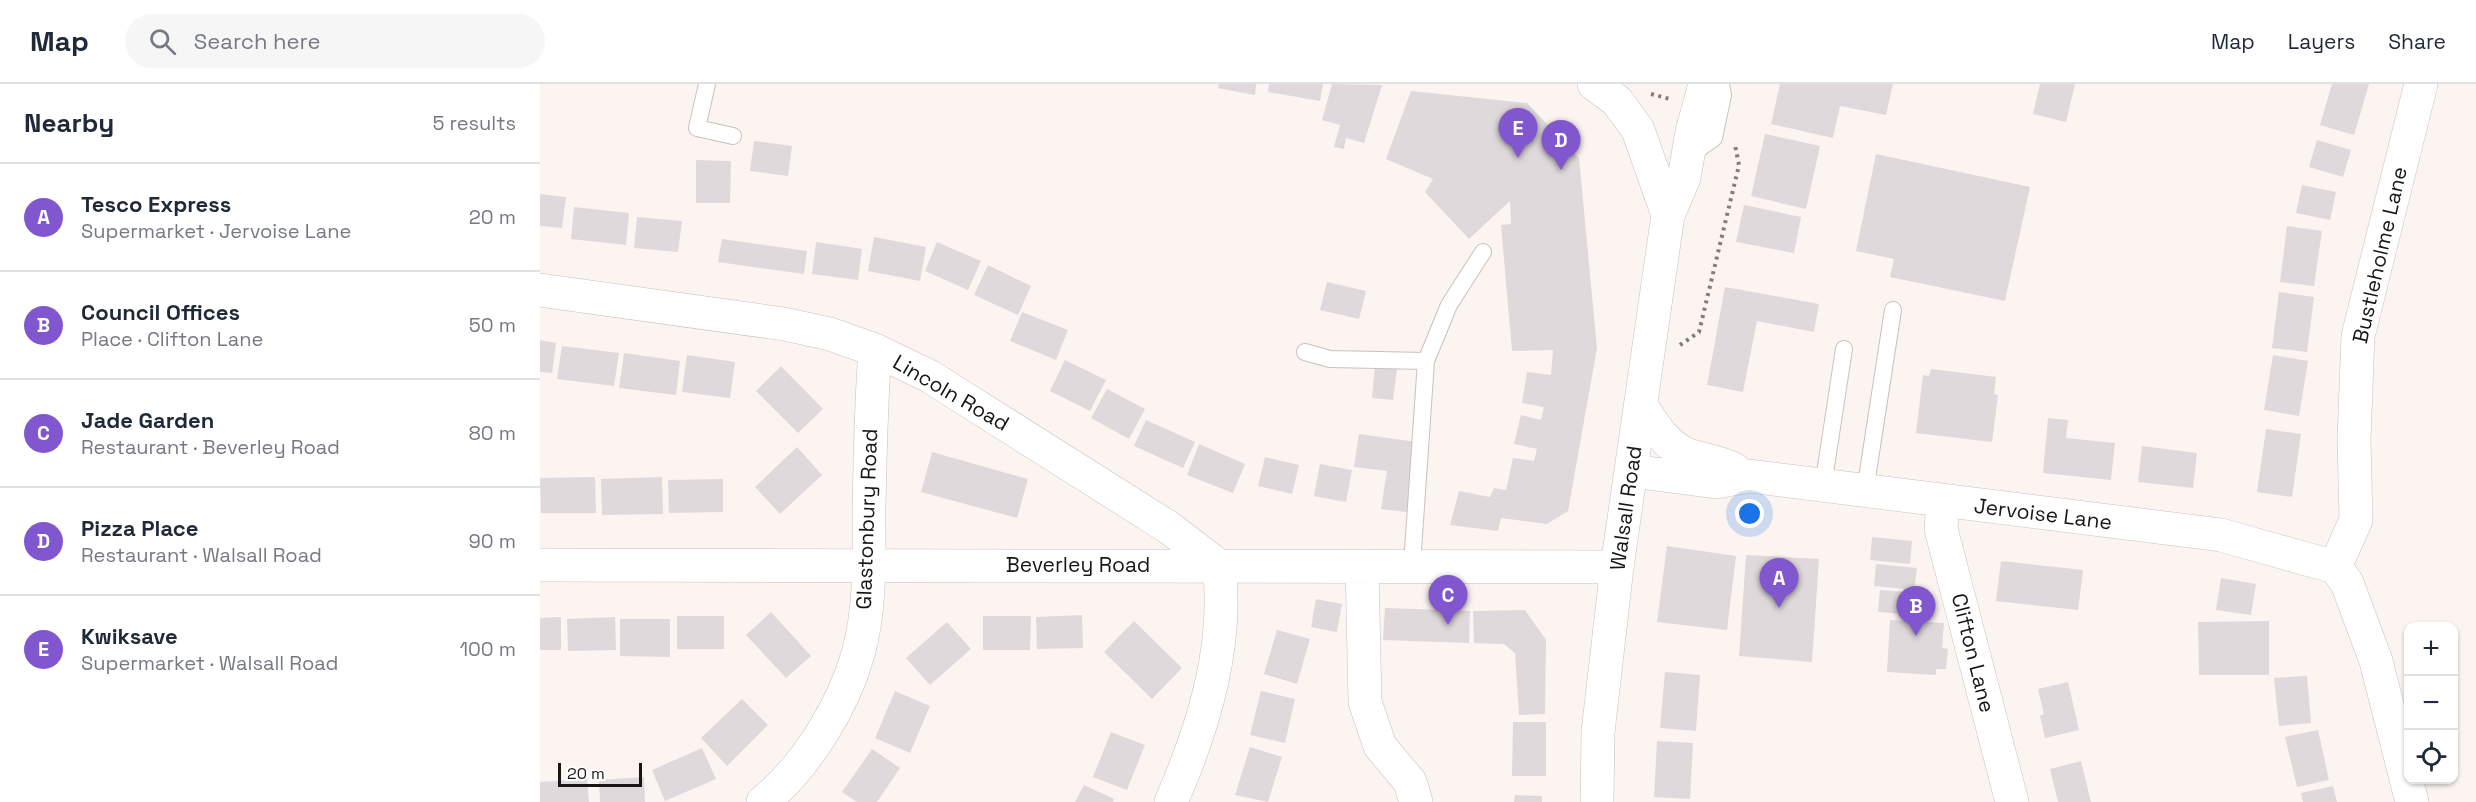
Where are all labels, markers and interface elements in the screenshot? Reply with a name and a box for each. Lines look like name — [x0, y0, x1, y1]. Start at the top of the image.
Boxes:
search box — [125, 14, 545, 68]
text: Map — [30, 23, 89, 59]
icon: search — [146, 25, 179, 58]
text: Search here — [194, 27, 321, 55]
text: Map — [2211, 28, 2255, 55]
text: Layers — [2288, 28, 2355, 55]
text: Share — [2388, 28, 2446, 55]
text: Nearby — [24, 106, 114, 140]
pin: E — [1498, 109, 1538, 158]
text: 5 results — [432, 110, 516, 136]
pin: D — [1542, 120, 1580, 170]
street label: Bustleholme Lane — [2346, 164, 2413, 346]
text: Tesco Express — [81, 190, 231, 218]
text: A — [37, 204, 50, 230]
text: 20 m — [469, 204, 516, 230]
text: Supermarket · Jervoise Lane — [81, 218, 351, 244]
text: Council Offices — [81, 298, 240, 326]
text: B — [37, 312, 50, 338]
text: 50 m — [469, 312, 516, 338]
text: Place · Clifton Lane — [81, 326, 263, 352]
street label: Lincoln Road — [888, 348, 1014, 437]
text: Jade Garden — [81, 406, 214, 434]
text: C — [37, 420, 50, 446]
text: 80 m — [468, 420, 516, 446]
street label: Glastonbury Road — [850, 428, 883, 610]
text: Restaurant · Beverley Road — [81, 434, 340, 460]
street label: Walsall Road — [1603, 444, 1648, 572]
street label: Jervoise Lane — [1972, 492, 2114, 535]
your location — [1735, 499, 1764, 528]
text: Pizza Place — [81, 514, 198, 542]
text: D — [37, 528, 50, 554]
text: 90 m — [469, 528, 516, 554]
text: Restaurant · Walsall Road — [81, 542, 322, 568]
street label: Beverley Road — [1006, 551, 1150, 578]
pin: A — [1760, 558, 1798, 608]
pin: C — [1428, 576, 1468, 625]
pin: B — [1896, 586, 1936, 636]
street label: Clifton Lane — [1946, 590, 2001, 715]
text: Kwiksave — [81, 622, 178, 650]
map controls — [2404, 622, 2458, 784]
button: + — [2404, 622, 2458, 676]
text: E — [38, 636, 49, 662]
text: 100 m — [460, 636, 516, 662]
text: Supermarket · Walsall Road — [81, 650, 338, 676]
button: − — [2404, 676, 2458, 730]
button: locate — [2404, 730, 2458, 784]
scale bar — [558, 760, 642, 788]
text: 20 m — [567, 763, 605, 784]

